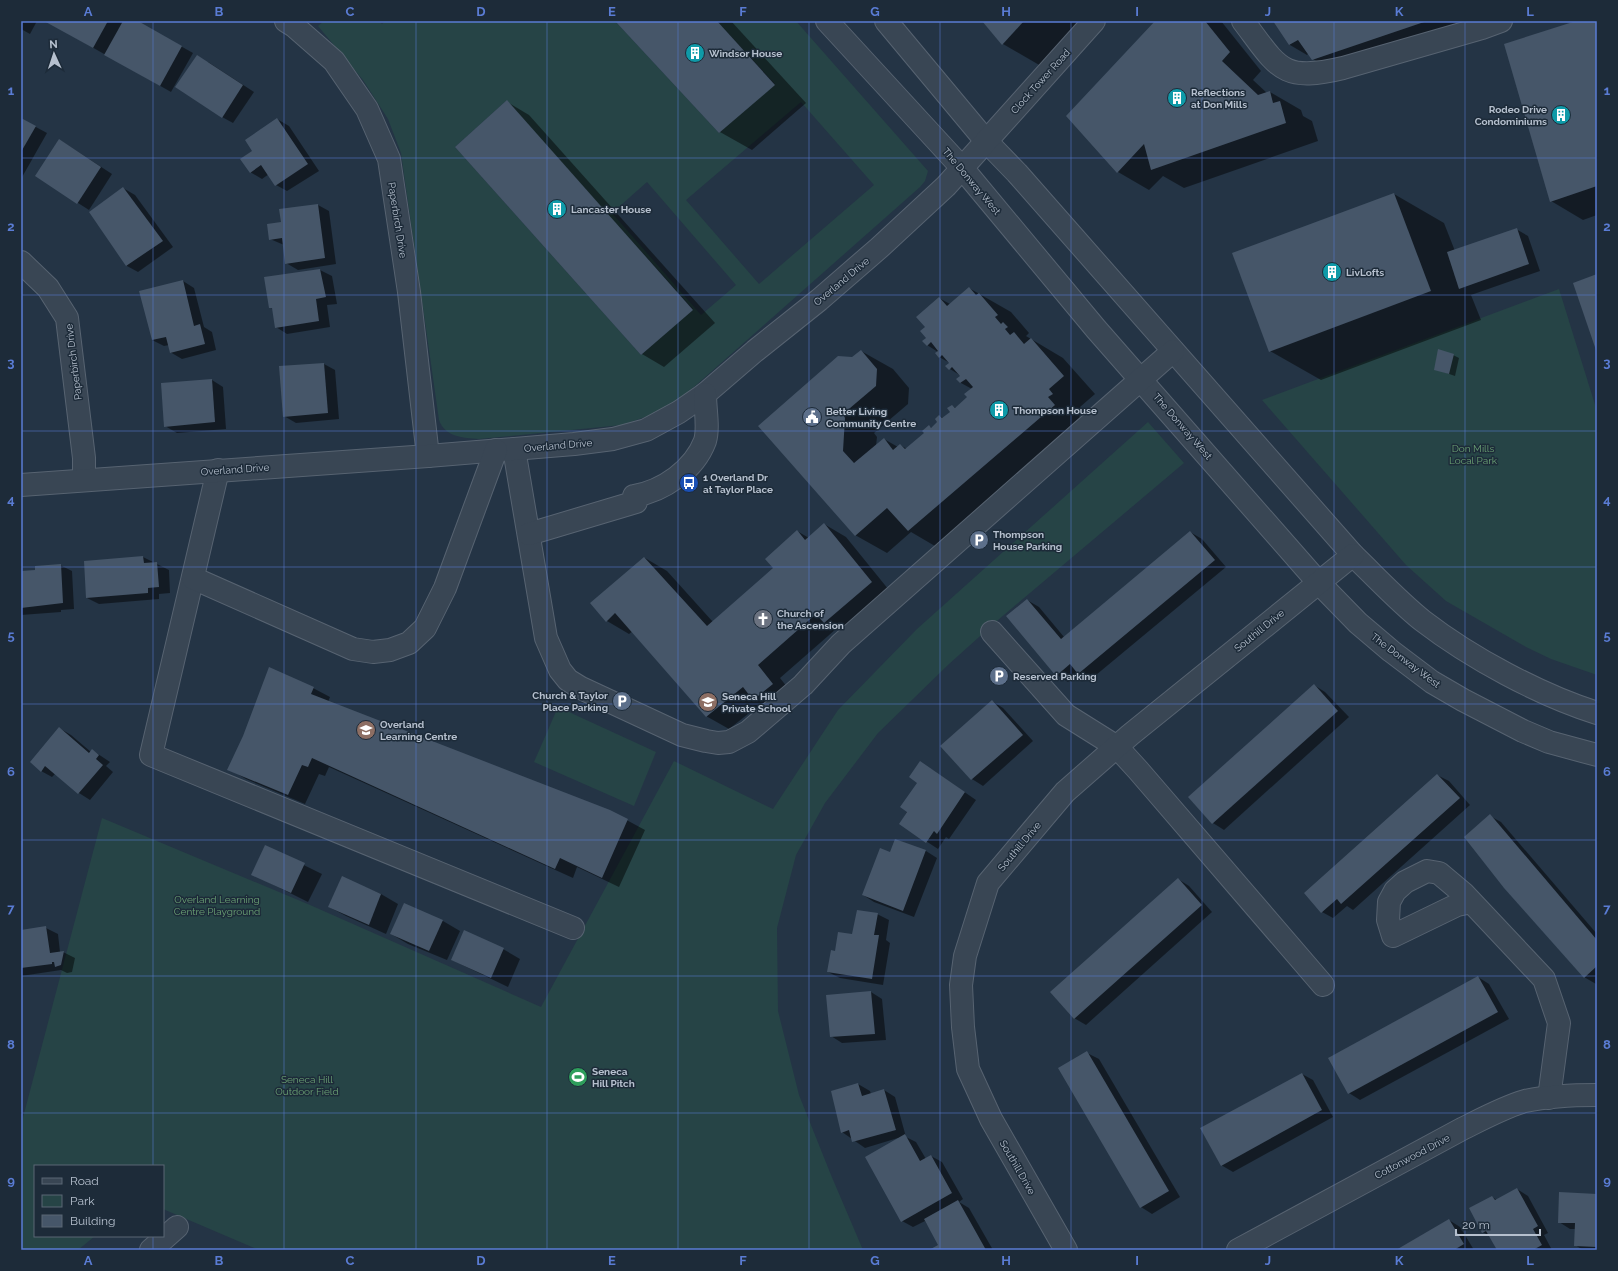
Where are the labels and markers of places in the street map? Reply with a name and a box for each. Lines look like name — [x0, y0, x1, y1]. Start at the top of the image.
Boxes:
building icon: Windsor House — [684, 42, 706, 64]
place label: Windsor House — [709, 48, 782, 59]
building icon: Reflections at Don Mills — [1166, 87, 1188, 109]
place label: Reflections at Don Mills — [1191, 87, 1247, 110]
place label: Rodeo Drive Condominiums — [1475, 104, 1547, 127]
building icon: Rodeo Drive Condominiums — [1550, 104, 1572, 126]
building icon: Lancaster House — [546, 198, 568, 220]
place label: Lancaster House — [571, 204, 651, 215]
building icon: LivLofts — [1321, 261, 1343, 283]
place label: LivLofts — [1346, 267, 1384, 278]
building icon: Thompson House — [988, 399, 1010, 421]
place label: Thompson House — [1013, 405, 1097, 416]
public building icon: Better Living Community Centre — [801, 406, 823, 428]
place label: Better Living Community Centre — [826, 406, 916, 429]
bus stop icon: 1 Overland Dr at Taylor Place — [678, 472, 700, 494]
place label: 1 Overland Dr at Taylor Place — [703, 472, 773, 495]
parking icon: Thompson House Parking — [968, 529, 990, 551]
place label: Thompson House Parking — [993, 529, 1062, 552]
church icon: Church of the Ascension — [752, 608, 774, 630]
place label: Church of the Ascension — [777, 608, 844, 631]
parking icon: Reserved Parking — [988, 665, 1010, 687]
place label: Reserved Parking — [1013, 671, 1097, 682]
place label: Church & Taylor Place Parking — [532, 690, 608, 713]
parking icon: Church & Taylor Place Parking — [611, 690, 633, 712]
school or university icon: Seneca Hill Private School — [697, 691, 719, 713]
place label: Seneca Hill Private School — [722, 691, 792, 714]
school or university icon: Overland Learning Centre — [355, 719, 377, 741]
place label: Overland Learning Centre — [380, 719, 457, 742]
sports icon: Seneca Hill Pitch — [567, 1066, 589, 1088]
place label: Seneca Hill Pitch — [592, 1066, 635, 1089]

